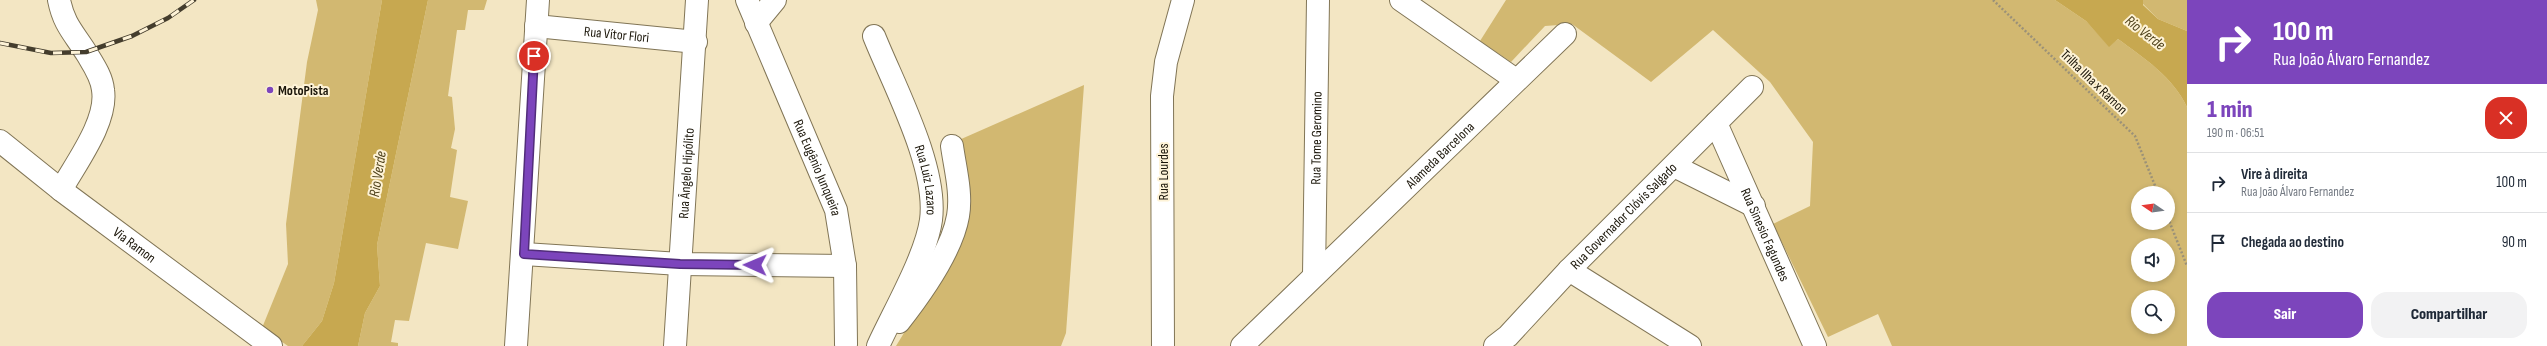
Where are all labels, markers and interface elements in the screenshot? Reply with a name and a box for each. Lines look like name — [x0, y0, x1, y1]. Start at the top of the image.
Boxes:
water label: Rio Verde — [2121, 11, 2169, 55]
text: 100 m — [2273, 15, 2334, 48]
icon: right — [2207, 16, 2259, 68]
street label: Rua Vítor Flori — [583, 22, 650, 46]
pin — [517, 39, 551, 73]
icon: arrive — [523, 45, 545, 67]
street label: Trilha Ilha x Ramon — [2057, 46, 2131, 118]
text: Rua João Álvaro Fernandez — [2273, 49, 2430, 70]
place label: MotoPista — [278, 82, 329, 99]
marker: MotoPista — [265, 85, 275, 95]
street label: Rua Tome Geromino — [1307, 91, 1325, 185]
text: 1 min — [2207, 95, 2253, 124]
button: close — [2485, 97, 2527, 139]
street label: Rua Eugênio Junqueira — [790, 117, 845, 217]
street label: Alameda Barcelona — [1401, 118, 1478, 193]
text: 190 m · 06:51 — [2207, 125, 2264, 141]
street label: Rua Ângelo Hipólito — [675, 127, 697, 219]
street label: Rua Luiz Lazaro — [911, 143, 940, 216]
street label: Rua Lourdes — [1155, 144, 1172, 200]
water label: Rio Verde — [365, 150, 391, 198]
street label: Rua Governador Clóvis Salgado — [1566, 159, 1680, 273]
text: Vire à direita — [2241, 165, 2308, 184]
icon: right — [2207, 172, 2229, 194]
text: 100 m — [2496, 173, 2527, 192]
text: Rua João Álvaro Fernandez — [2241, 184, 2354, 200]
street label: Rua Sinesio Fagundes — [1737, 185, 1794, 284]
north arrow — [2131, 186, 2175, 230]
map controls — [2131, 186, 2175, 334]
street label: Via Ramon — [110, 223, 159, 266]
icon: arrive — [2207, 232, 2229, 254]
text: Chegada ao destino — [2241, 233, 2344, 252]
text: 90 m — [2502, 233, 2527, 252]
button: sound — [2131, 238, 2175, 282]
position arrow — [734, 244, 776, 286]
button: search — [2131, 290, 2175, 334]
button: Sair — [2207, 292, 2363, 338]
button: Compartilhar — [2371, 292, 2527, 338]

